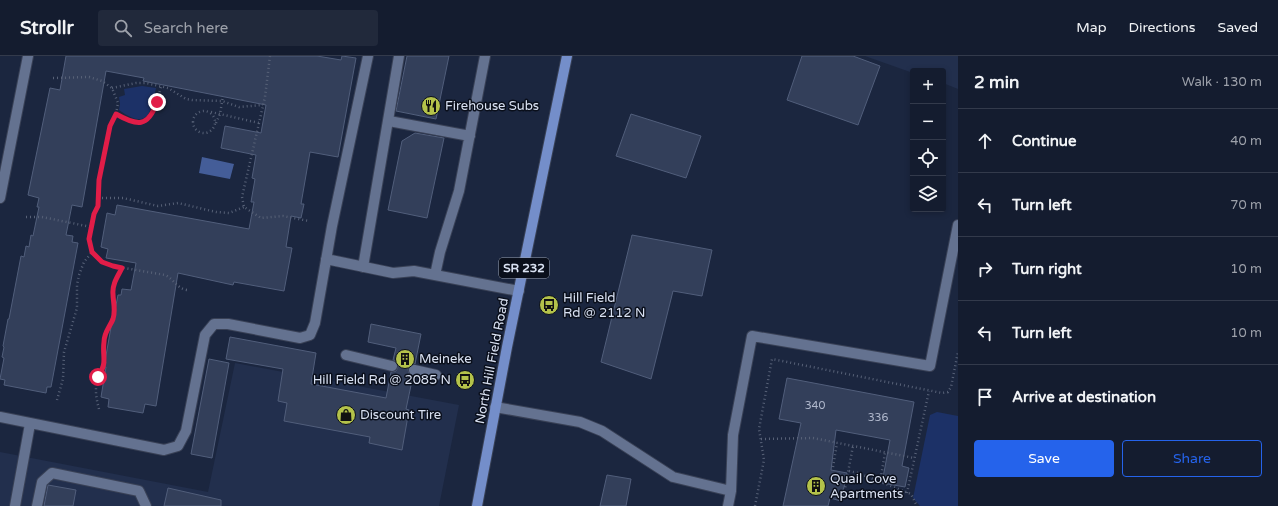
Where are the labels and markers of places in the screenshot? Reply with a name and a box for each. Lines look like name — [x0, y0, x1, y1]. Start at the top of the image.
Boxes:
restaurant icon: Firehouse Subs — [420, 95, 442, 117]
place label: Firehouse Subs — [445, 98, 539, 114]
place label: Hill Field Rd @ 2112 N — [563, 290, 645, 321]
bus stop icon: Hill Field Rd @ 2112 N — [538, 294, 560, 316]
building icon: Meineke — [394, 348, 416, 370]
place label: Meineke — [419, 351, 472, 367]
bus stop icon: Hill Field Rd @ 2085 N — [454, 369, 476, 391]
place label: Hill Field Rd @ 2085 N — [313, 372, 451, 388]
shop icon: Discount Tire — [335, 404, 357, 426]
place label: Discount Tire — [360, 407, 441, 423]
place label: Quail Cove Apartments — [830, 471, 903, 502]
building icon: Quail Cove Apartments — [805, 475, 827, 497]

